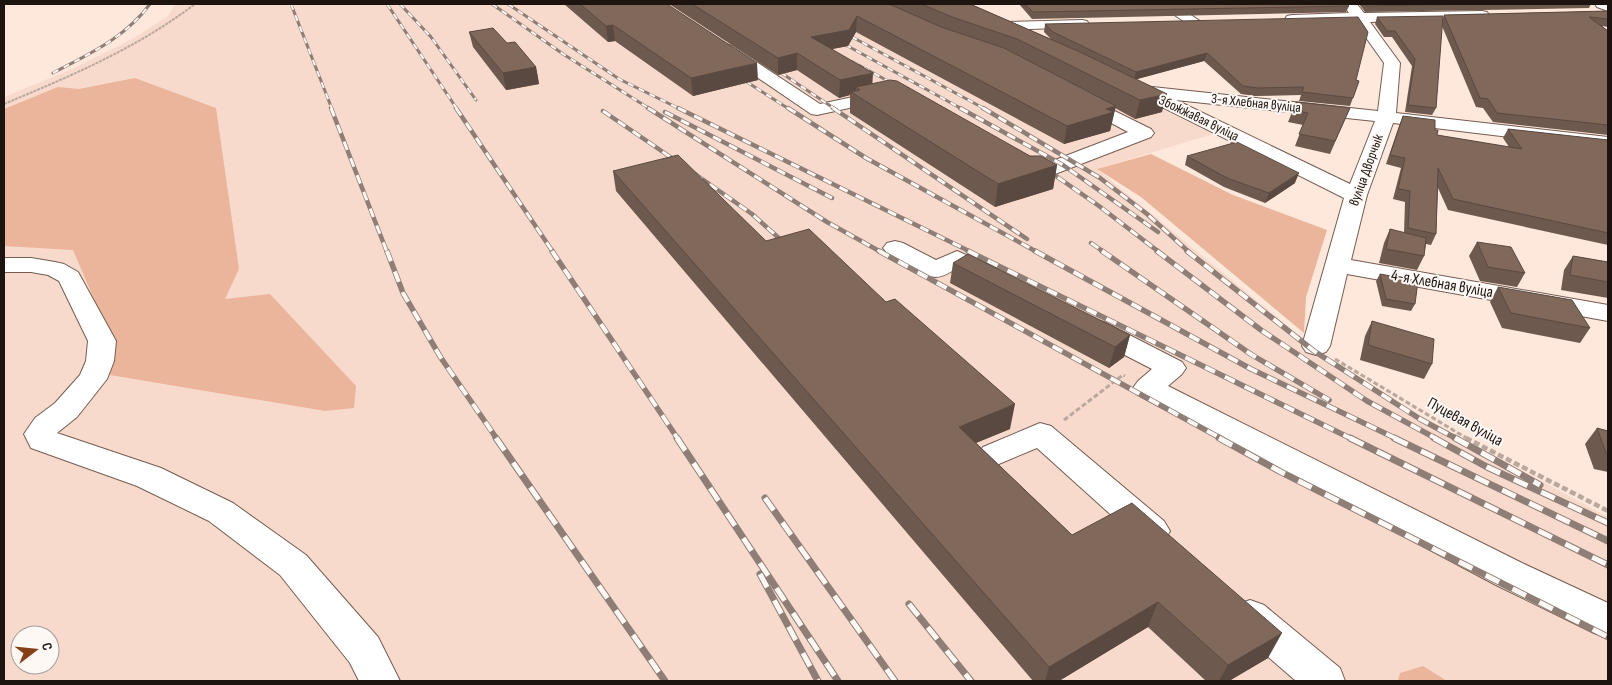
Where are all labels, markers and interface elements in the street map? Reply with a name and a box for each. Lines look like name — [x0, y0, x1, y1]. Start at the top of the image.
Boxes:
street label: 3-я Хлебная вуліца — [1210, 90, 1302, 116]
street label: Збожжавая вуліца — [1156, 91, 1242, 145]
street label: вуліца Дворчык — [1345, 131, 1387, 208]
street label: 4-я Хлебная вуліца — [1390, 266, 1494, 302]
street label: Пуцевая вуліца — [1424, 393, 1506, 451]
north arrow — [10, 625, 60, 675]
text: С — [38, 641, 56, 652]

